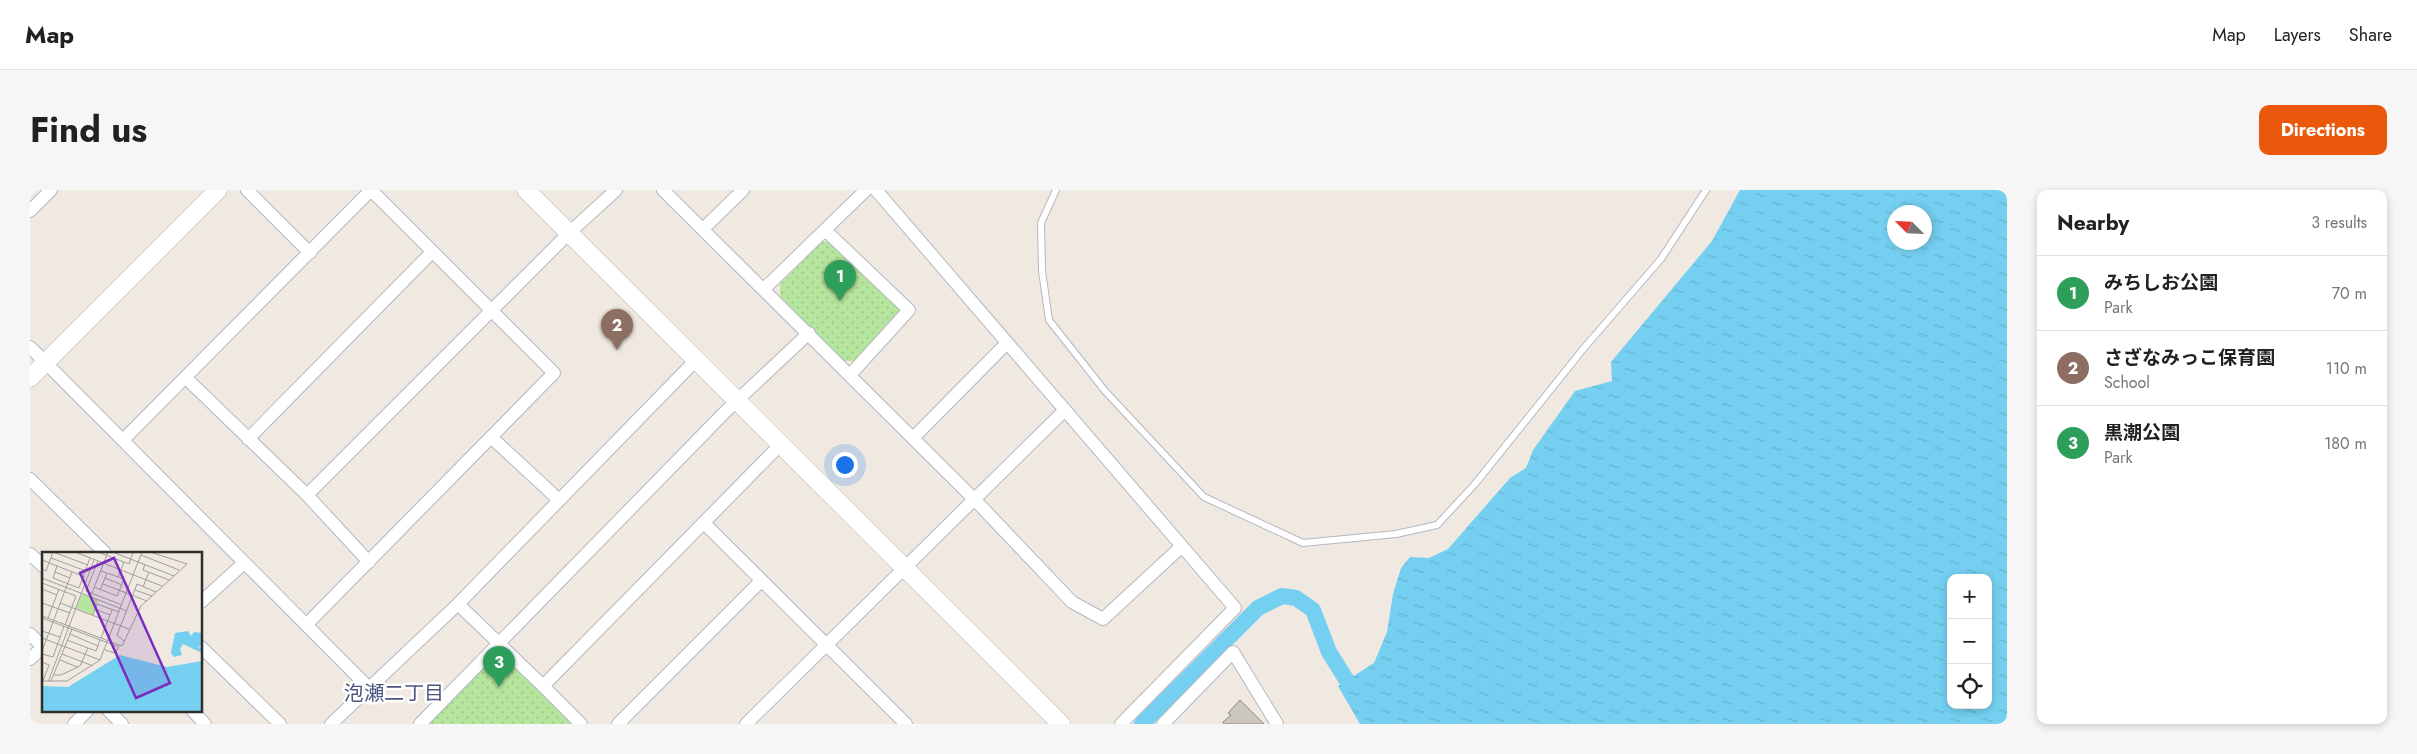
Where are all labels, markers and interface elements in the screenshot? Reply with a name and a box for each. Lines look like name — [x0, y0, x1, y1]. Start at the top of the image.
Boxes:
text: Map — [25, 17, 74, 52]
text: Map — [2212, 22, 2246, 48]
text: Layers — [2274, 22, 2321, 48]
text: Share — [2349, 22, 2392, 48]
text: Find us — [30, 105, 147, 155]
button: Directions — [2259, 105, 2387, 155]
north arrow — [1887, 205, 1932, 250]
text: Nearby — [2057, 208, 2129, 238]
text: 3 results — [2311, 211, 2367, 234]
pin: 1 — [824, 260, 856, 301]
text: みちしお公園 — [2104, 269, 2218, 296]
text: 1 — [2069, 282, 2077, 305]
text: 70 m — [2332, 282, 2367, 305]
text: Park — [2104, 296, 2133, 319]
pin: 2 — [601, 309, 633, 350]
text: さざなみっこ保育園 — [2104, 344, 2275, 371]
text: 2 — [2068, 357, 2078, 380]
text: 110 m — [2326, 357, 2367, 380]
text: School — [2104, 371, 2150, 394]
text: 黒潮公園 — [2104, 419, 2180, 446]
text: 3 — [2068, 432, 2078, 455]
text: 180 m — [2324, 432, 2367, 455]
text: Park — [2104, 446, 2133, 469]
your location — [832, 452, 858, 478]
inset map — [42, 552, 202, 712]
map controls — [1947, 574, 1992, 709]
button: + — [1947, 574, 1992, 619]
button: − — [1947, 619, 1992, 664]
pin: 3 — [483, 646, 515, 687]
button: locate — [1947, 664, 1992, 709]
district label: 泡瀬二丁目 — [344, 679, 444, 708]

